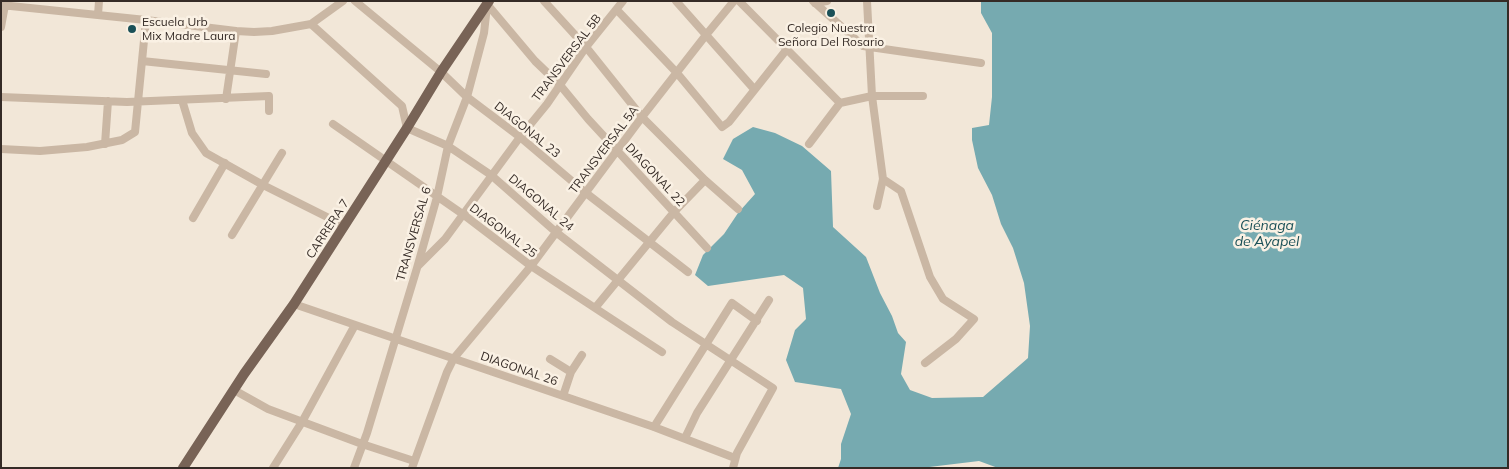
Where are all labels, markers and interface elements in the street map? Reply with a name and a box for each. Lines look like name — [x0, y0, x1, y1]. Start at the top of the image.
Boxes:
marker: Colegio Nuestra Señora Del Rosario — [825, 7, 837, 19]
street label: TRANSVERSAL 5B — [529, 12, 605, 104]
place label: Escuela Urb Mix Madre Laura — [142, 15, 235, 43]
place label: Colegio Nuestra Señora Del Rosario — [778, 21, 884, 49]
marker: Escuela Urb Mix Madre Laura — [126, 23, 138, 35]
street label: DIAGONAL 23 — [491, 99, 563, 161]
street label: TRANSVERSAL 5A — [566, 103, 642, 197]
street label: DIAGONAL 22 — [622, 141, 688, 209]
street label: DIAGONAL 24 — [505, 172, 577, 234]
street label: TRANSVERSAL 6 — [394, 185, 434, 283]
street label: CARRERA 7 — [303, 197, 353, 261]
street label: DIAGONAL 25 — [466, 201, 540, 261]
water label: Ciénaga de Ayapel — [1235, 218, 1299, 250]
street label: DIAGONAL 26 — [479, 349, 559, 389]

